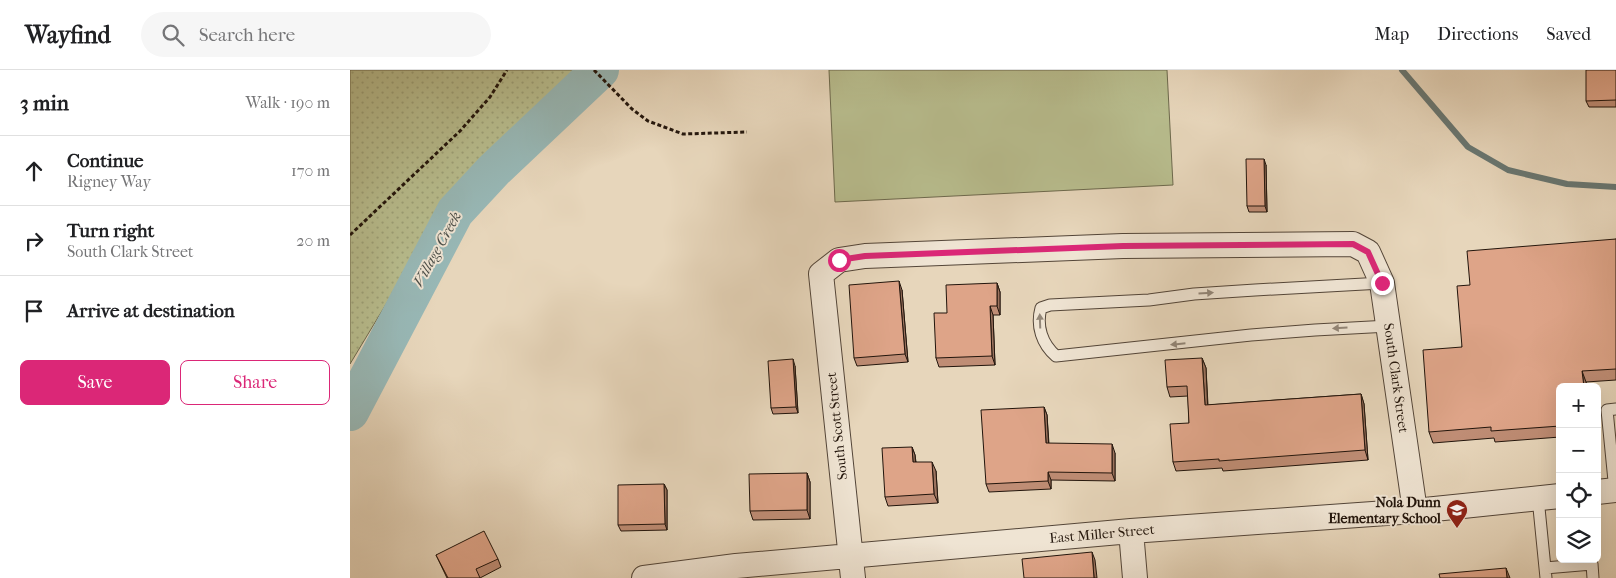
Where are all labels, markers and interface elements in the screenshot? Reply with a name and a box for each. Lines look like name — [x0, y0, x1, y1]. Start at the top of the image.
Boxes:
search box — [141, 12, 491, 57]
text: Wayfind — [25, 21, 111, 49]
icon: search — [159, 21, 187, 49]
text: Search here — [199, 24, 295, 46]
text: Map — [1375, 24, 1409, 45]
text: Directions — [1437, 24, 1518, 45]
text: Saved — [1546, 24, 1591, 45]
text: 3 min — [20, 91, 69, 115]
text: Walk · 190 m — [246, 93, 330, 112]
text: Continue — [67, 150, 143, 172]
icon: ahead — [20, 157, 48, 185]
text: 170 m — [291, 161, 330, 180]
text: Rigney Way — [67, 172, 151, 191]
water label: Village Creek — [409, 208, 465, 290]
text: Turn right — [67, 220, 154, 242]
icon: right — [20, 227, 48, 255]
text: 20 m — [296, 231, 330, 250]
text: South Clark Street — [67, 242, 194, 261]
route start — [828, 249, 851, 272]
route end — [1371, 272, 1394, 295]
one-way arrow — [1198, 289, 1214, 297]
icon: arrive — [20, 297, 48, 325]
text: Arrive at destination — [67, 300, 235, 322]
one-way arrow — [1035, 313, 1043, 329]
street label: South Clark Street — [1380, 322, 1412, 434]
one-way arrow — [1332, 325, 1348, 333]
one-way arrow — [1170, 340, 1186, 348]
button: Save — [20, 360, 170, 405]
button: Share — [180, 360, 330, 405]
street label: South Scott Street — [823, 371, 851, 481]
map controls — [1556, 383, 1601, 563]
button: + — [1556, 383, 1601, 428]
button: − — [1556, 428, 1601, 473]
button: locate — [1556, 473, 1601, 518]
place label: Nola Dunn Elementary School — [1328, 494, 1442, 527]
school or university icon: Nola Dunn Elementary School — [1445, 498, 1469, 529]
button: layers — [1556, 518, 1601, 563]
street label: East Miller Street — [1049, 521, 1155, 547]

